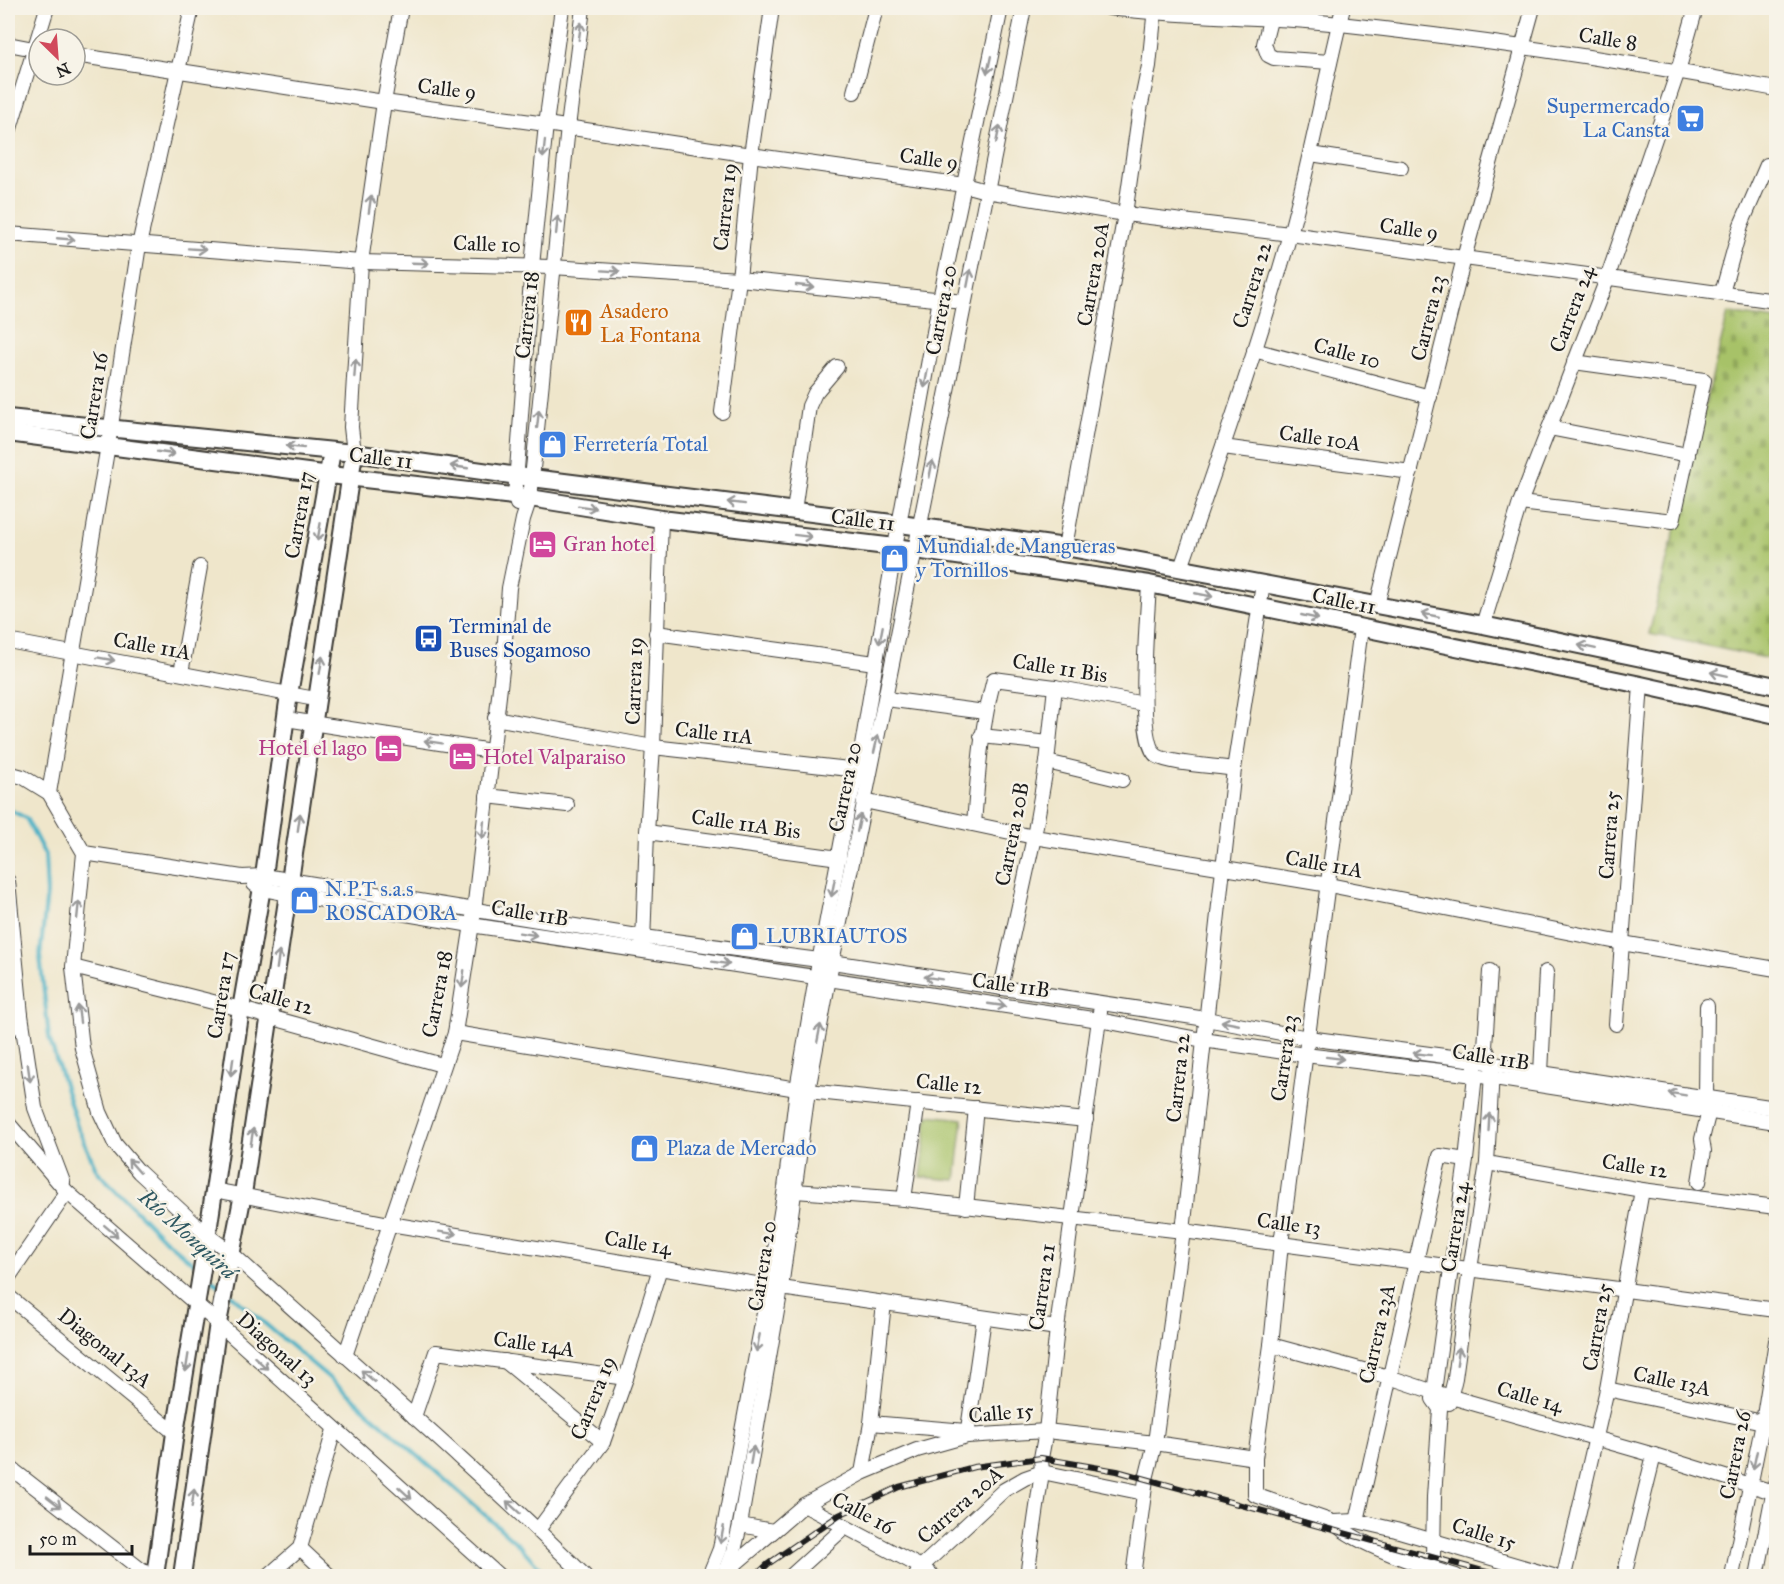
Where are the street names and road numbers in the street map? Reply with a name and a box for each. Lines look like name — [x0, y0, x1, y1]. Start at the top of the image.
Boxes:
street label: Calle 8 — [1577, 22, 1639, 56]
street label: Calle 9 — [416, 72, 478, 106]
street label: Calle 9 — [898, 142, 960, 176]
street label: Carrera 19 — [707, 162, 743, 252]
street label: Calle 9 — [1378, 212, 1440, 246]
street label: Carrera 20A — [1071, 220, 1115, 328]
street label: Calle 10 — [452, 230, 522, 258]
street label: Carrera 22 — [1226, 238, 1278, 332]
street label: Carrera 24 — [1544, 261, 1601, 356]
street label: Carrera 20 — [920, 263, 962, 357]
street label: Carrera 18 — [509, 270, 545, 360]
street label: Carrera 23 — [1405, 272, 1451, 364]
street label: Calle 10 — [1311, 332, 1383, 374]
street label: Carrera 16 — [74, 349, 114, 441]
street label: Calle 10A — [1277, 419, 1363, 457]
street label: Calle 11 — [347, 441, 415, 475]
street label: Carrera 17 — [279, 469, 319, 561]
street label: Calle 11 — [829, 503, 897, 537]
street label: Calle 11 — [1310, 582, 1378, 620]
street label: Calle 11A — [111, 626, 193, 666]
street label: Carrera 19 — [619, 636, 649, 726]
street label: Calle 11 Bis — [1011, 648, 1109, 688]
street label: Calle 11A — [674, 716, 754, 750]
street label: Carrera 20 — [823, 740, 867, 834]
street label: Carrera 20B — [989, 780, 1035, 888]
street label: Carrera 25 — [1593, 790, 1625, 880]
street label: Calle 11A Bis — [690, 803, 802, 845]
street label: Calle 11A — [1283, 844, 1365, 884]
street label: Calle 11B — [489, 894, 571, 932]
street label: Carrera 18 — [416, 948, 458, 1040]
street label: Carrera 17 — [201, 949, 241, 1041]
street label: Calle 11B — [970, 967, 1052, 1003]
street label: Calle 12 — [245, 977, 317, 1021]
street label: Carrera 23 — [1265, 1013, 1303, 1103]
street label: Carrera 22 — [1160, 1032, 1196, 1124]
street label: Calle 11B — [1450, 1038, 1532, 1076]
street label: Calle 12 — [915, 1068, 984, 1100]
street label: Calle 12 — [1600, 1148, 1670, 1184]
street label: Carrera 24 — [1435, 1179, 1475, 1274]
street label: Calle 13 — [1255, 1207, 1323, 1241]
street label: Carrera 20 — [742, 1219, 782, 1313]
street label: Calle 14 — [603, 1225, 675, 1261]
street label: Carrera 21 — [1023, 1242, 1061, 1332]
street label: Carrera 25 — [1576, 1281, 1618, 1373]
street label: Carrera 23A — [1353, 1282, 1401, 1386]
street label: Diagonal 13A — [53, 1302, 157, 1394]
street label: Diagonal 13 — [232, 1306, 322, 1392]
street label: Calle 14A — [492, 1325, 576, 1363]
street label: Carrera 19 — [564, 1352, 622, 1444]
street label: Calle 13A — [1631, 1360, 1713, 1402]
street label: Calle 14 — [1494, 1375, 1567, 1419]
street label: Calle 15 — [967, 1397, 1035, 1429]
street label: Carrera 26 — [1714, 1407, 1757, 1502]
street label: Carrera 20A — [912, 1461, 1008, 1549]
street label: Calle 16 — [827, 1486, 900, 1541]
street label: Calle 15 — [1449, 1512, 1519, 1556]

